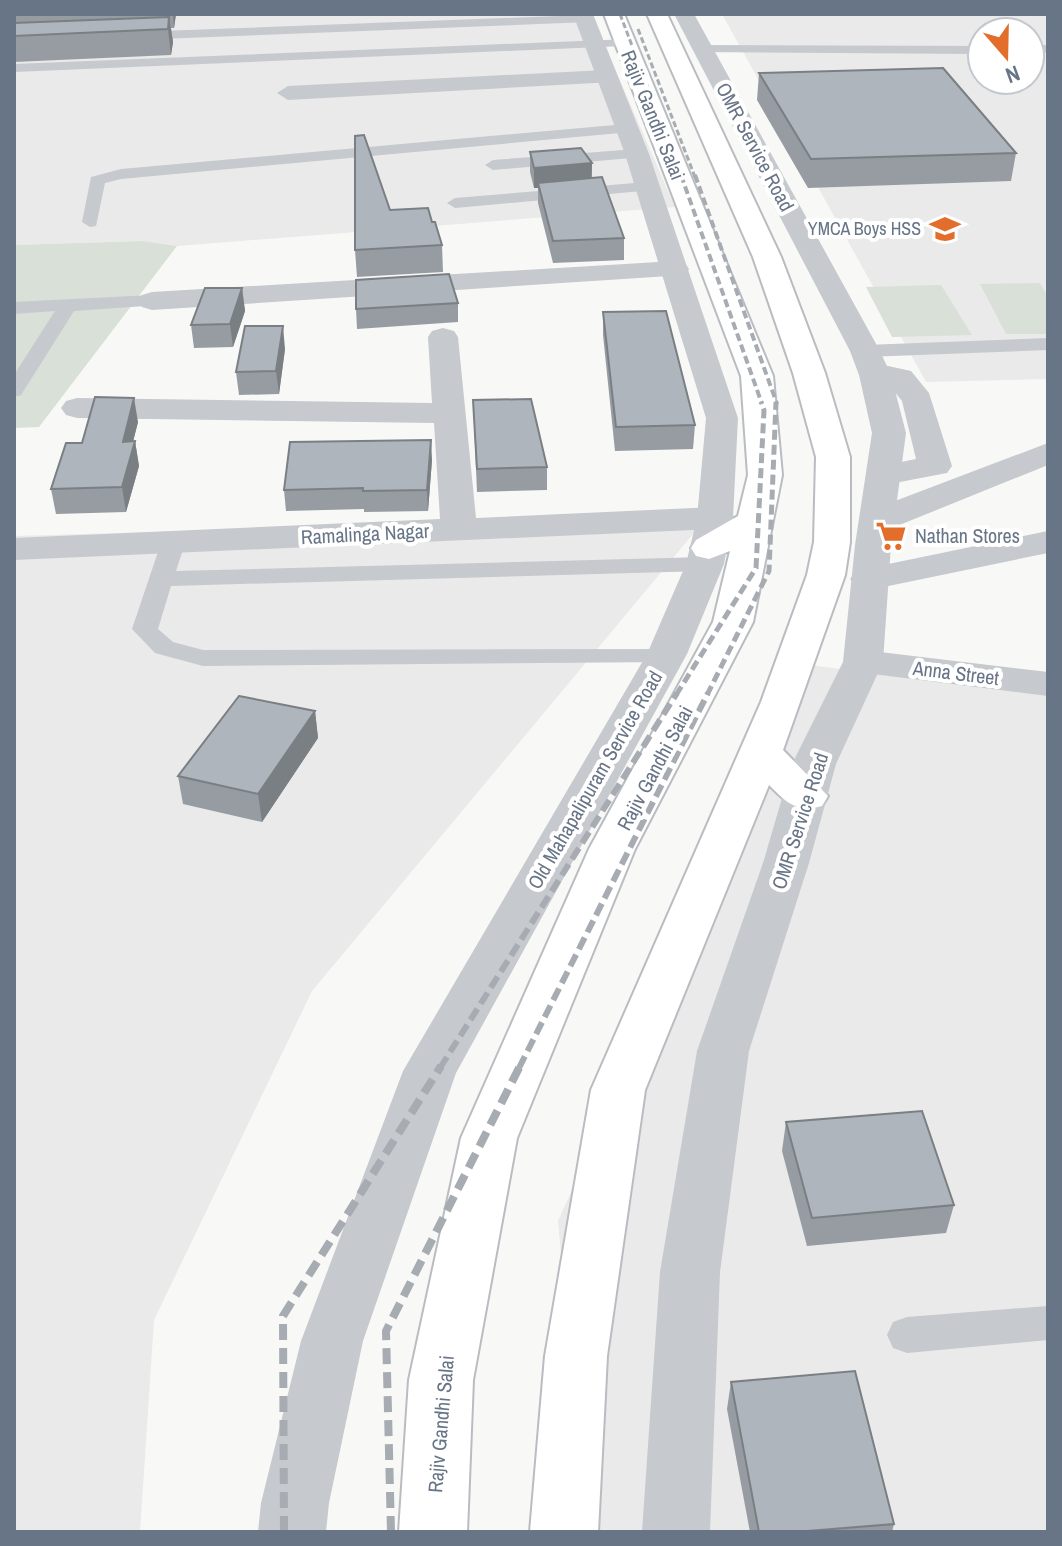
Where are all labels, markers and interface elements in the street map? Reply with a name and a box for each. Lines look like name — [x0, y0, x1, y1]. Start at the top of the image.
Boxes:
north arrow — [966, 16, 1046, 96]
street label: Rajiv Gandhi Salai — [615, 46, 692, 184]
text: N — [1002, 58, 1024, 91]
street label: OMR Service Road — [710, 78, 801, 216]
school or university icon: YMCA Boys HSS — [928, 212, 962, 246]
place label: YMCA Boys HSS — [808, 216, 921, 241]
street label: Ramalinga Nagar — [300, 517, 430, 550]
supermarket icon: Nathan Stores — [874, 519, 908, 553]
place label: Nathan Stores — [915, 522, 1020, 549]
street label: Anna Street — [910, 654, 1001, 691]
street label: Old Mahapalipuram Service Road — [521, 666, 668, 894]
street label: Rajiv Gandhi Salai — [610, 701, 699, 835]
street label: OMR Service Road — [765, 749, 834, 893]
street label: Rajiv Gandhi Salai — [421, 1354, 460, 1494]

